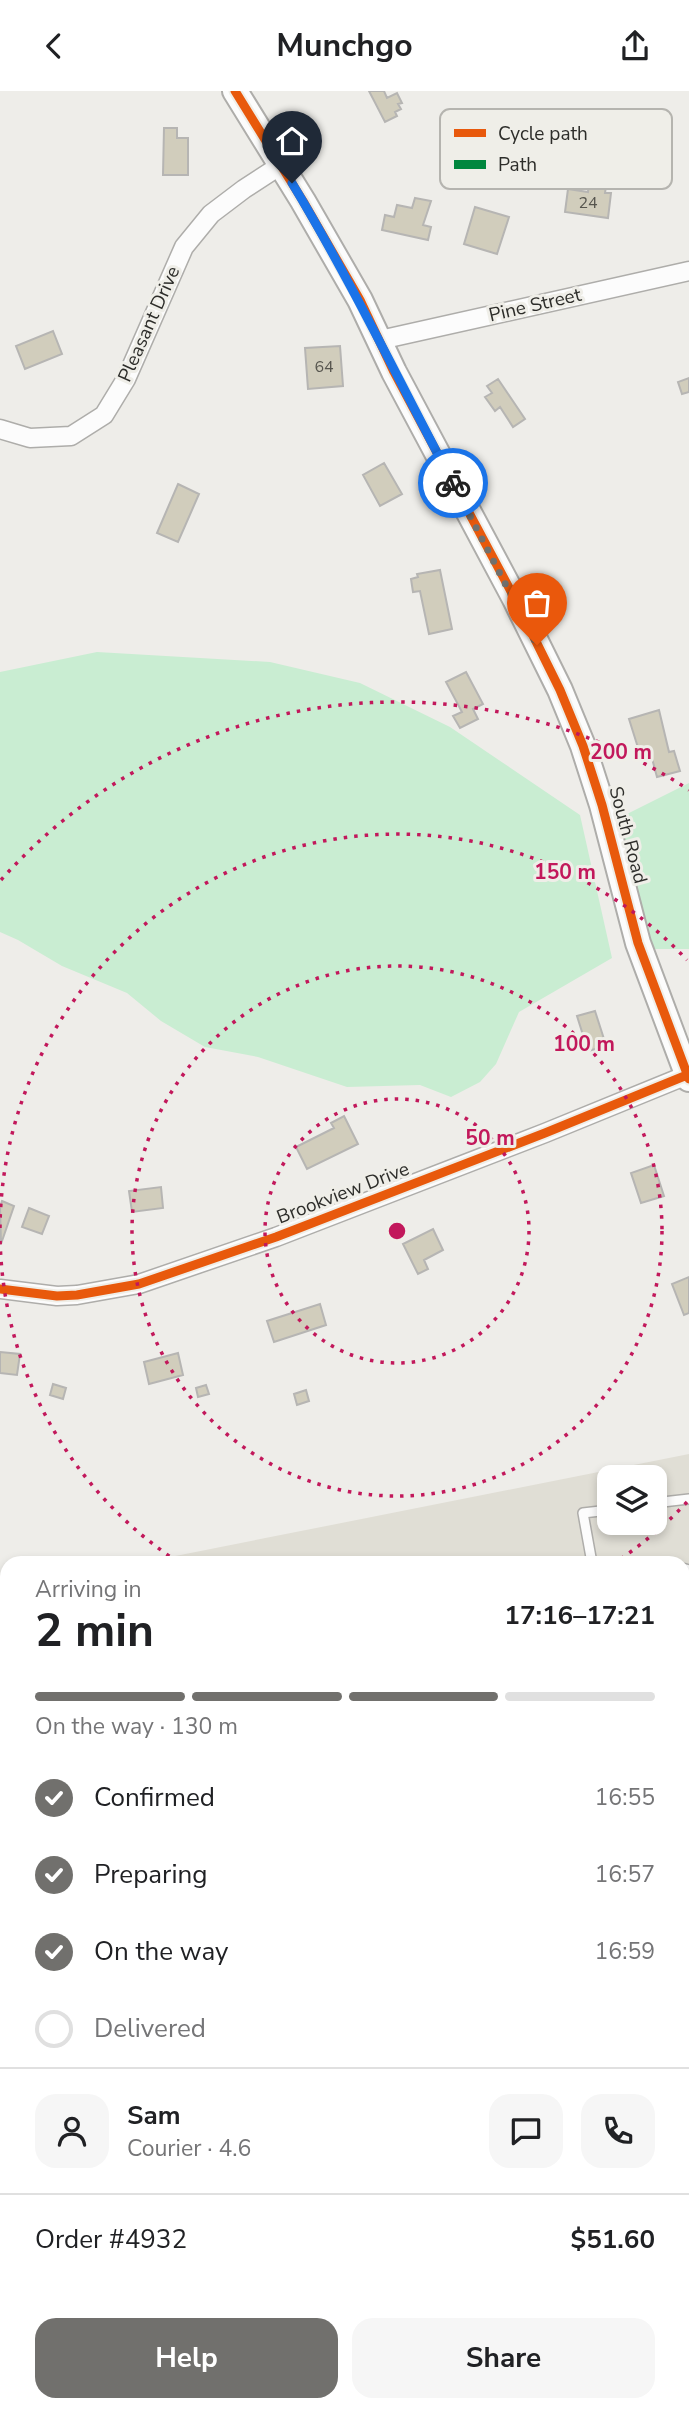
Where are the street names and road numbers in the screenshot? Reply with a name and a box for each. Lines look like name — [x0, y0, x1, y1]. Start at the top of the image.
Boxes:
street label: Pleasant Drive — [112, 262, 186, 386]
street label: Pine Street — [486, 282, 584, 328]
street label: South Road — [603, 784, 653, 886]
street label: Brookview Drive — [273, 1156, 413, 1230]

